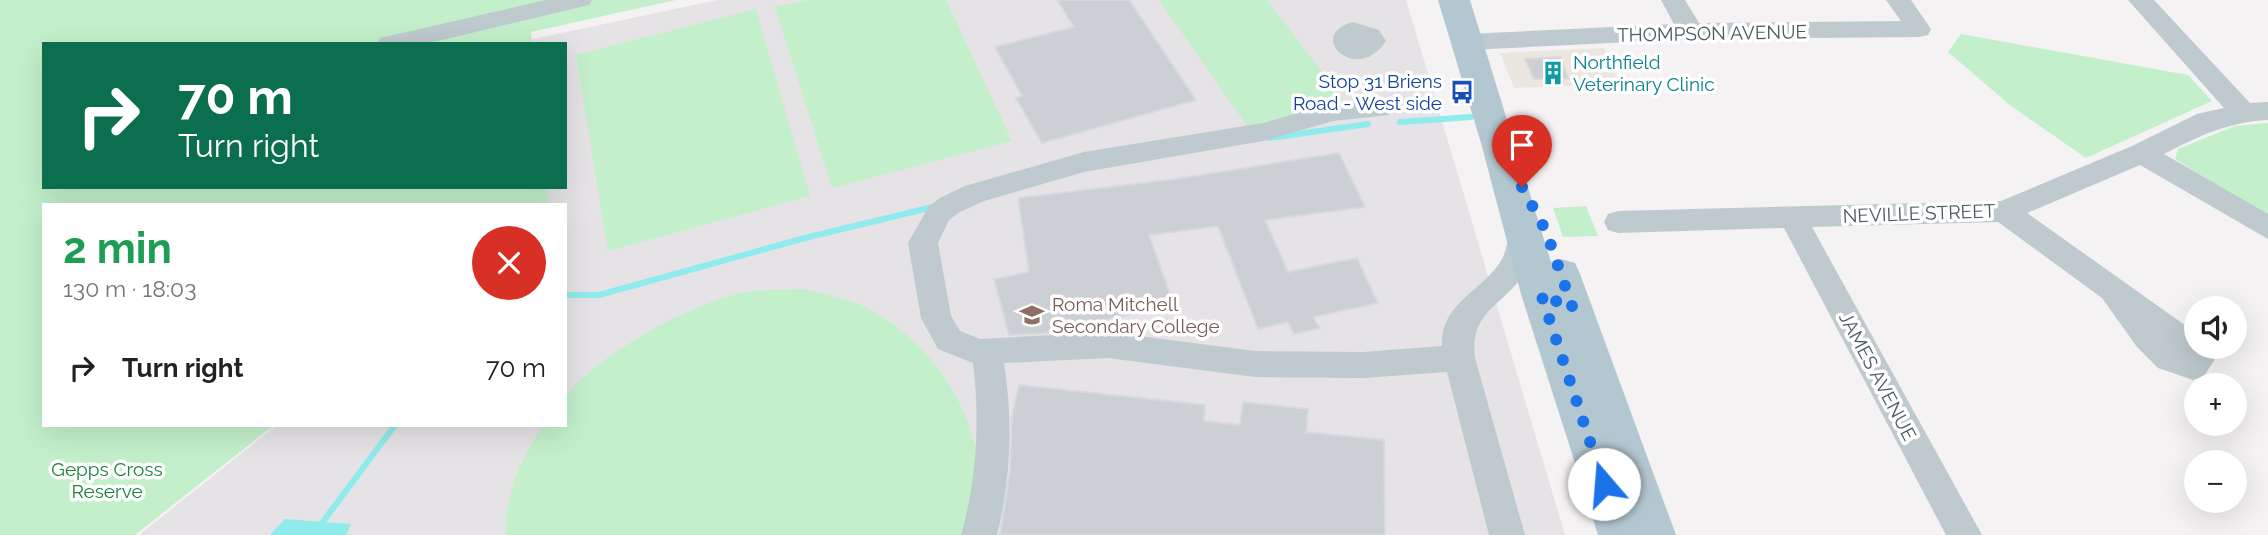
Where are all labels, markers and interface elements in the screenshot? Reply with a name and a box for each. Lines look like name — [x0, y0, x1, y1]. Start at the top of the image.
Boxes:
street label: THOMPSON AVENUE — [1617, 20, 1807, 46]
place label: Northfield Veterinary Clinic — [1573, 51, 1715, 95]
building icon: Northfield Veterinary Clinic — [1539, 59, 1567, 87]
text: 70 m — [178, 68, 293, 125]
icon: right — [63, 70, 154, 161]
place label: Stop 31 Briens Road - West side — [1293, 70, 1442, 114]
bus stop icon: Stop 31 Briens Road - West side — [1448, 78, 1476, 106]
pin — [1492, 115, 1552, 187]
icon: arrive — [1503, 126, 1541, 164]
text: Turn right — [178, 127, 319, 164]
street label: NEVILLE STREET — [1842, 199, 1996, 227]
text: 2 min — [63, 224, 172, 273]
button: close — [472, 226, 546, 300]
text: 130 m · 18:03 — [63, 275, 196, 302]
place label: Roma Mitchell Secondary College — [1052, 293, 1220, 337]
map controls — [2184, 296, 2247, 513]
button: sound — [2184, 296, 2247, 359]
school or university icon: Roma Mitchell Secondary College — [1018, 301, 1046, 329]
street label: JAMES AVENUE — [1835, 308, 1921, 444]
icon: right — [63, 349, 101, 387]
text: Turn right — [122, 353, 243, 383]
text: 70 m — [486, 353, 546, 383]
button: + — [2184, 373, 2247, 436]
position arrow — [1567, 447, 1641, 521]
button: − — [2184, 450, 2247, 513]
park label: Gepps Cross Reserve — [51, 458, 163, 502]

